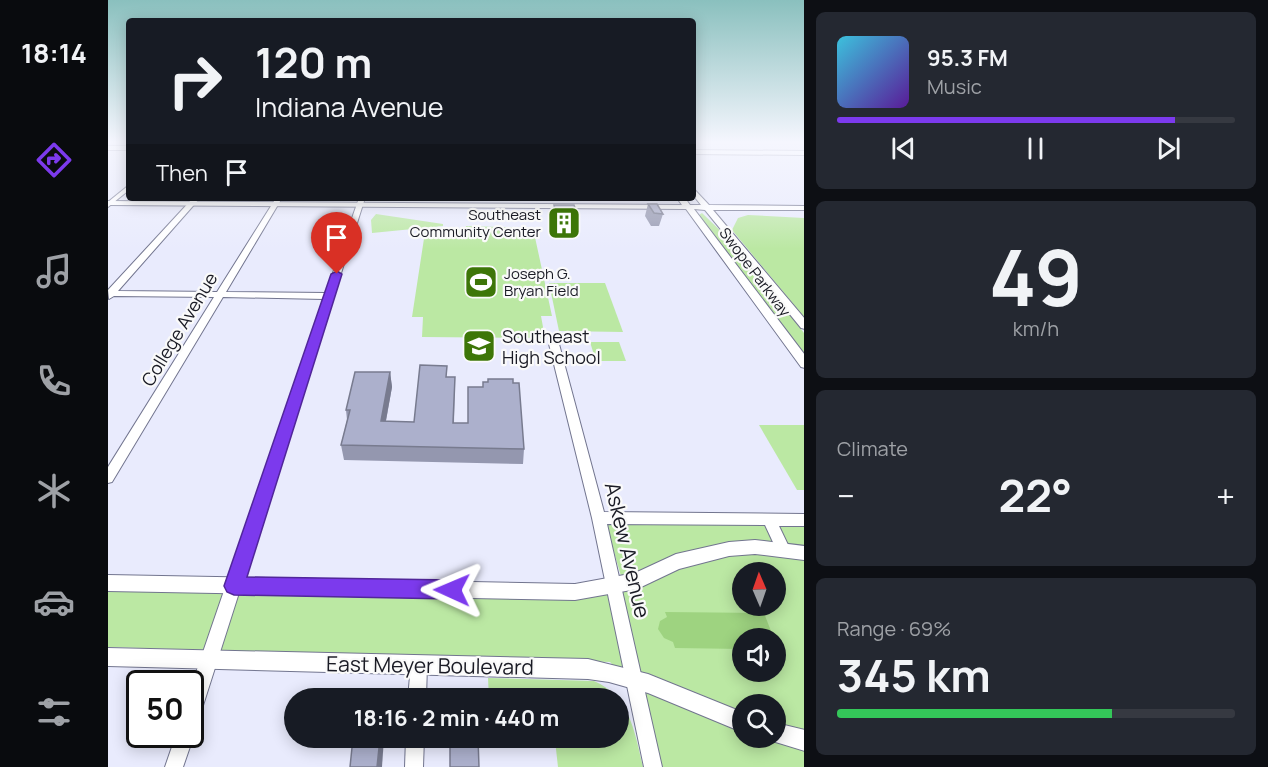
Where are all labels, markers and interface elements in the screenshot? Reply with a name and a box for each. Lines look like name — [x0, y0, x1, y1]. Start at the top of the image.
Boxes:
text: 120 m — [255, 33, 372, 91]
text: 18:14 — [21, 34, 87, 71]
icon: right — [156, 42, 234, 120]
text: 95.3 FM — [927, 43, 1008, 73]
text: Music — [927, 73, 982, 100]
text: Indiana Avenue — [255, 88, 443, 125]
icon: previous — [887, 132, 920, 165]
icon: pause — [1019, 132, 1052, 165]
icon: next — [1152, 132, 1185, 165]
icon: directions — [33, 139, 75, 181]
icon: arrive — [220, 156, 253, 189]
text: Then — [156, 158, 208, 188]
place label: Southeast Community Center — [410, 204, 542, 242]
building icon: Southeast Community Center — [546, 205, 582, 241]
pin — [311, 212, 362, 274]
icon: arrive — [320, 221, 353, 254]
street label: Swope Parkway — [714, 223, 796, 321]
text: 49 — [989, 223, 1083, 329]
icon: music — [33, 250, 75, 292]
place label: Joseph G. Bryan Field — [504, 263, 579, 301]
sports icon: Joseph G. Bryan Field — [463, 264, 499, 300]
street label: College Avenue — [136, 268, 222, 390]
text: km/h — [1013, 315, 1059, 342]
place label: Southeast High School — [502, 324, 601, 369]
school or university icon: Southeast High School — [461, 328, 497, 364]
icon: phone — [33, 360, 75, 402]
text: Climate — [837, 435, 908, 462]
text: 22° — [998, 464, 1072, 526]
icon: climate — [33, 470, 75, 512]
text: − — [837, 473, 855, 518]
text: + — [1216, 473, 1235, 518]
street label: Askew Avenue — [599, 479, 657, 621]
position arrow — [420, 558, 484, 622]
north arrow — [732, 562, 786, 616]
map controls — [732, 562, 786, 748]
icon: car — [33, 581, 75, 623]
text: Range · 69% — [837, 615, 951, 642]
button: sound — [732, 628, 786, 682]
text: 345 km — [837, 644, 991, 706]
street label: East Meyer Boulevard — [326, 649, 534, 681]
speed limit sign: 50 — [126, 670, 204, 748]
icon: filters — [33, 691, 75, 733]
button: search — [732, 694, 786, 748]
text: 18:16 · 2 min · 440 m — [354, 703, 559, 733]

